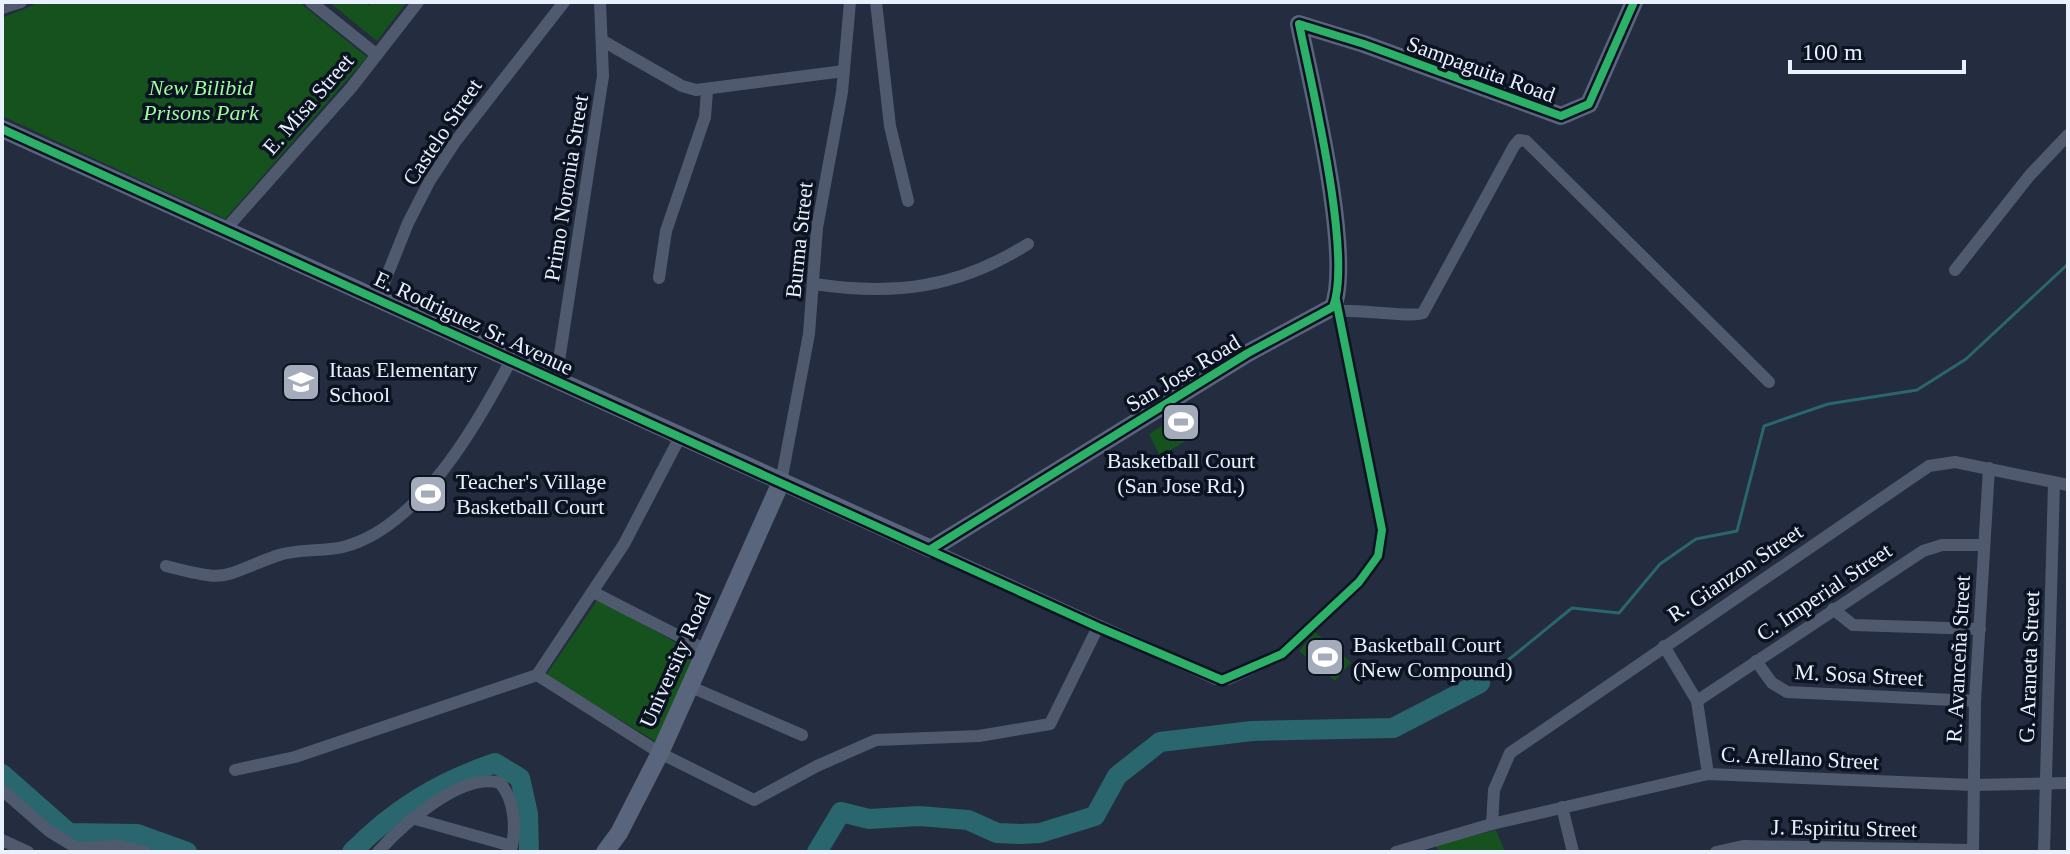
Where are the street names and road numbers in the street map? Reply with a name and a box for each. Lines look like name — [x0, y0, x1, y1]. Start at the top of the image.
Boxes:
street label: Sampaguita Road — [1404, 31, 1558, 107]
street label: E. Misa Street — [257, 49, 359, 159]
street label: Castelo Street — [397, 74, 487, 190]
street label: Primo Noronia Street — [539, 93, 593, 283]
street label: Burma Street — [780, 181, 818, 299]
street label: E. Rodriguez Sr. Avenue — [371, 266, 577, 380]
street label: San Jose Road — [1122, 329, 1244, 417]
street label: R. Gianzon Street — [1663, 519, 1807, 627]
street label: C. Imperial Street — [1752, 538, 1896, 646]
street label: R. Avanceña Street — [1941, 575, 1975, 743]
street label: University Road — [634, 589, 716, 731]
street label: G. Araneta Street — [2014, 591, 2044, 743]
street label: M. Sosa Street — [1794, 659, 1924, 691]
street label: C. Arellano Street — [1720, 741, 1880, 775]
street label: J. Espiritu Street — [1771, 814, 1917, 842]

